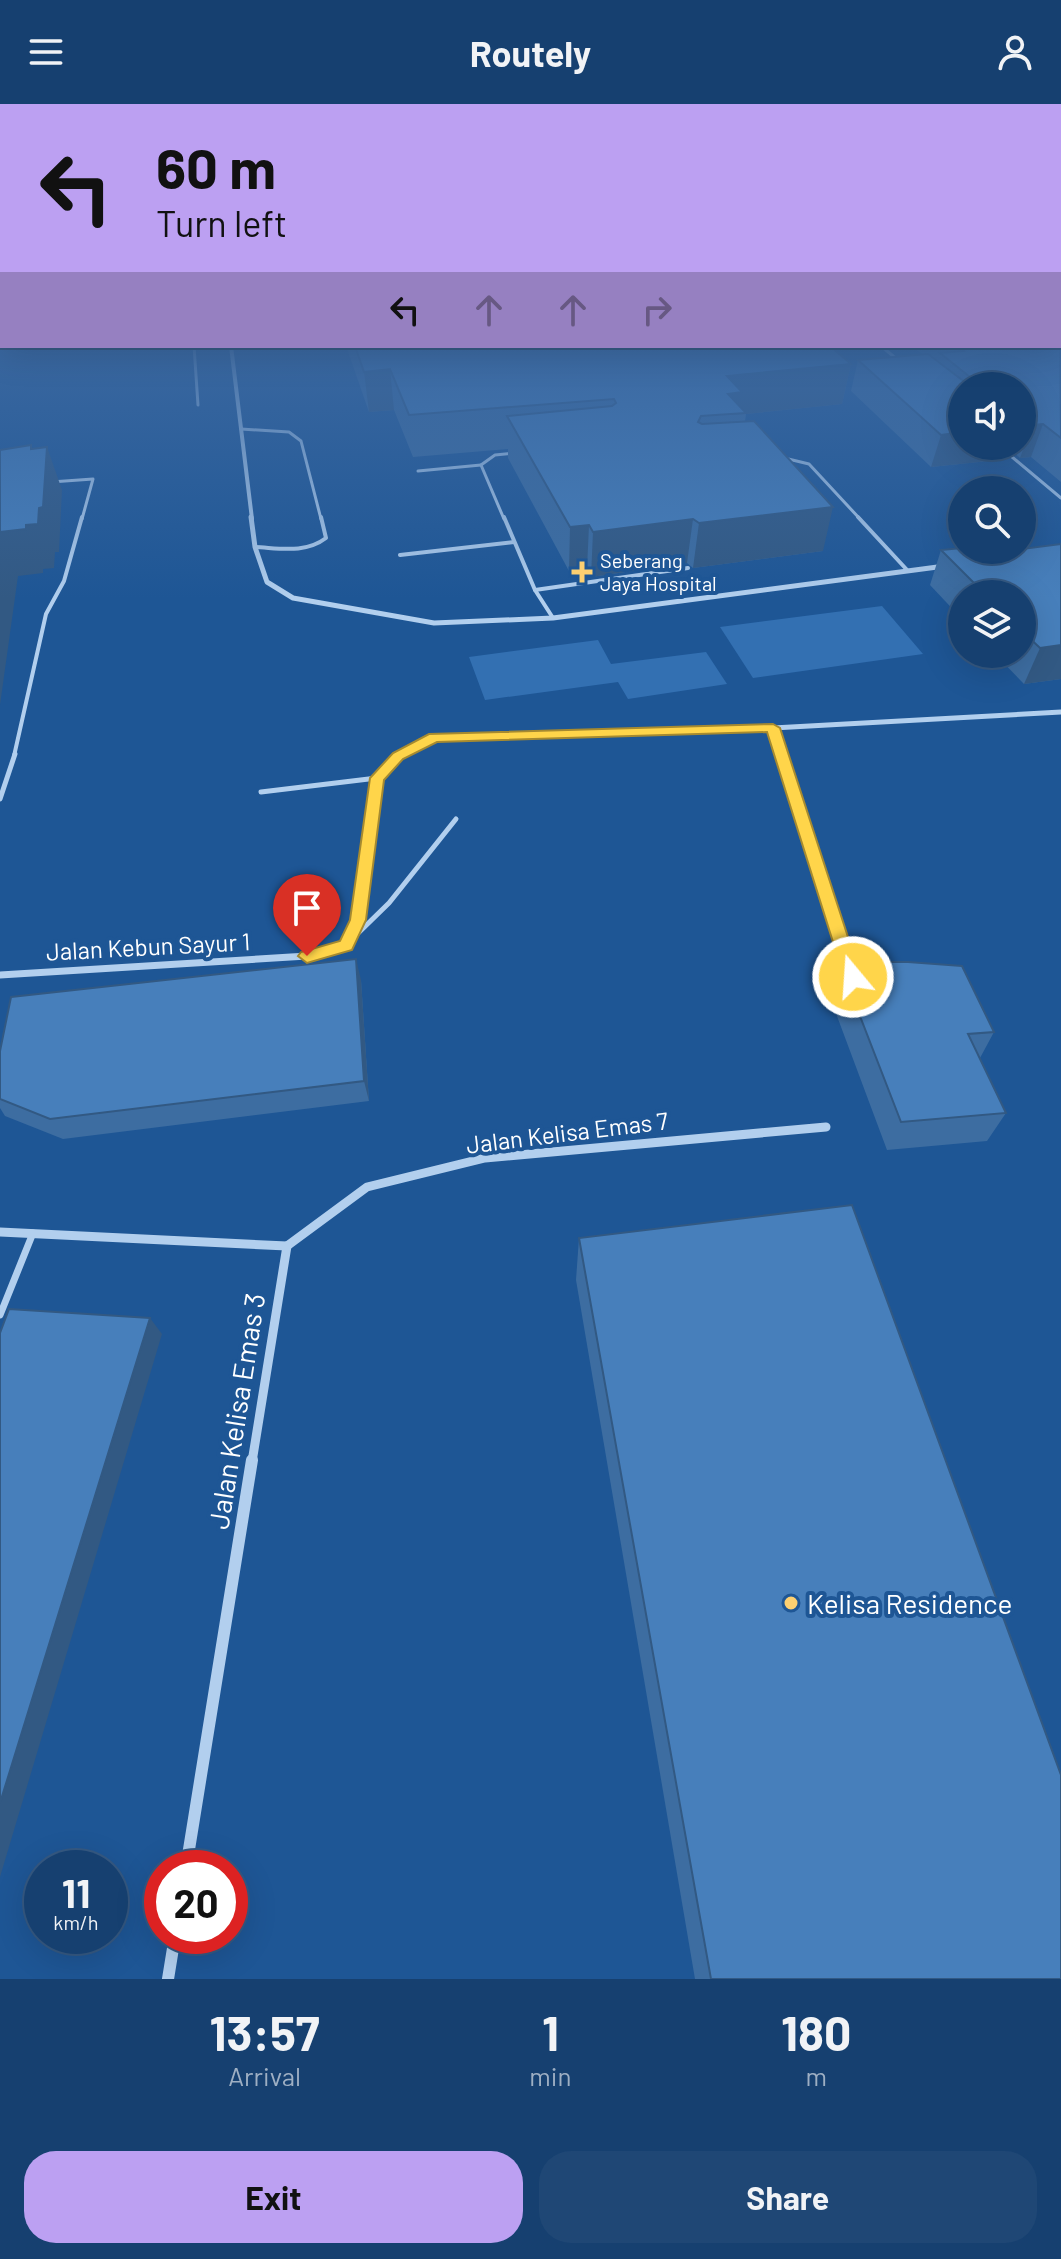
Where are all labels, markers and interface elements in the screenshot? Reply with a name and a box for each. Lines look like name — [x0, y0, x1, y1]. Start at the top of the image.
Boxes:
icon: menu — [24, 30, 68, 74]
icon: person — [993, 30, 1037, 74]
text: Routely — [470, 31, 591, 74]
text: 60 m — [156, 133, 276, 200]
icon: left — [24, 136, 128, 240]
text: Turn left — [156, 201, 287, 244]
icon: left — [383, 288, 427, 332]
icon: ahead — [467, 288, 511, 332]
icon: ahead — [551, 288, 595, 332]
icon: right — [635, 288, 679, 332]
map controls — [948, 372, 1036, 668]
button: sound — [948, 372, 1036, 460]
button: search — [948, 476, 1036, 564]
place label: Seberang Jaya Hospital — [600, 548, 717, 595]
marker: Seberang Jaya Hospital — [571, 561, 593, 583]
button: layers — [948, 580, 1036, 668]
pin — [273, 874, 341, 956]
icon: arrive — [285, 886, 329, 930]
street label: Jalan Kebun Sayur 1 — [45, 926, 251, 966]
position arrow — [811, 935, 895, 1019]
street label: Jalan Kelisa Emas 7 — [464, 1105, 670, 1159]
street label: Jalan Kelisa Emas 3 — [201, 1291, 271, 1531]
place label: Kelisa Residence — [807, 1586, 1012, 1620]
marker: Kelisa Residence — [782, 1594, 800, 1612]
speed limit sign: 20 — [144, 1850, 248, 1954]
text: 11 — [62, 1868, 90, 1916]
text: km/h — [53, 1910, 99, 1934]
text: 13:57 — [210, 2003, 320, 2061]
text: 1 — [542, 2003, 559, 2061]
text: 180 — [781, 2003, 851, 2061]
text: Arrival — [228, 2060, 301, 2091]
text: min — [529, 2060, 571, 2091]
text: m — [805, 2060, 827, 2091]
button: Exit — [24, 2151, 523, 2243]
button: Share — [539, 2151, 1037, 2243]

